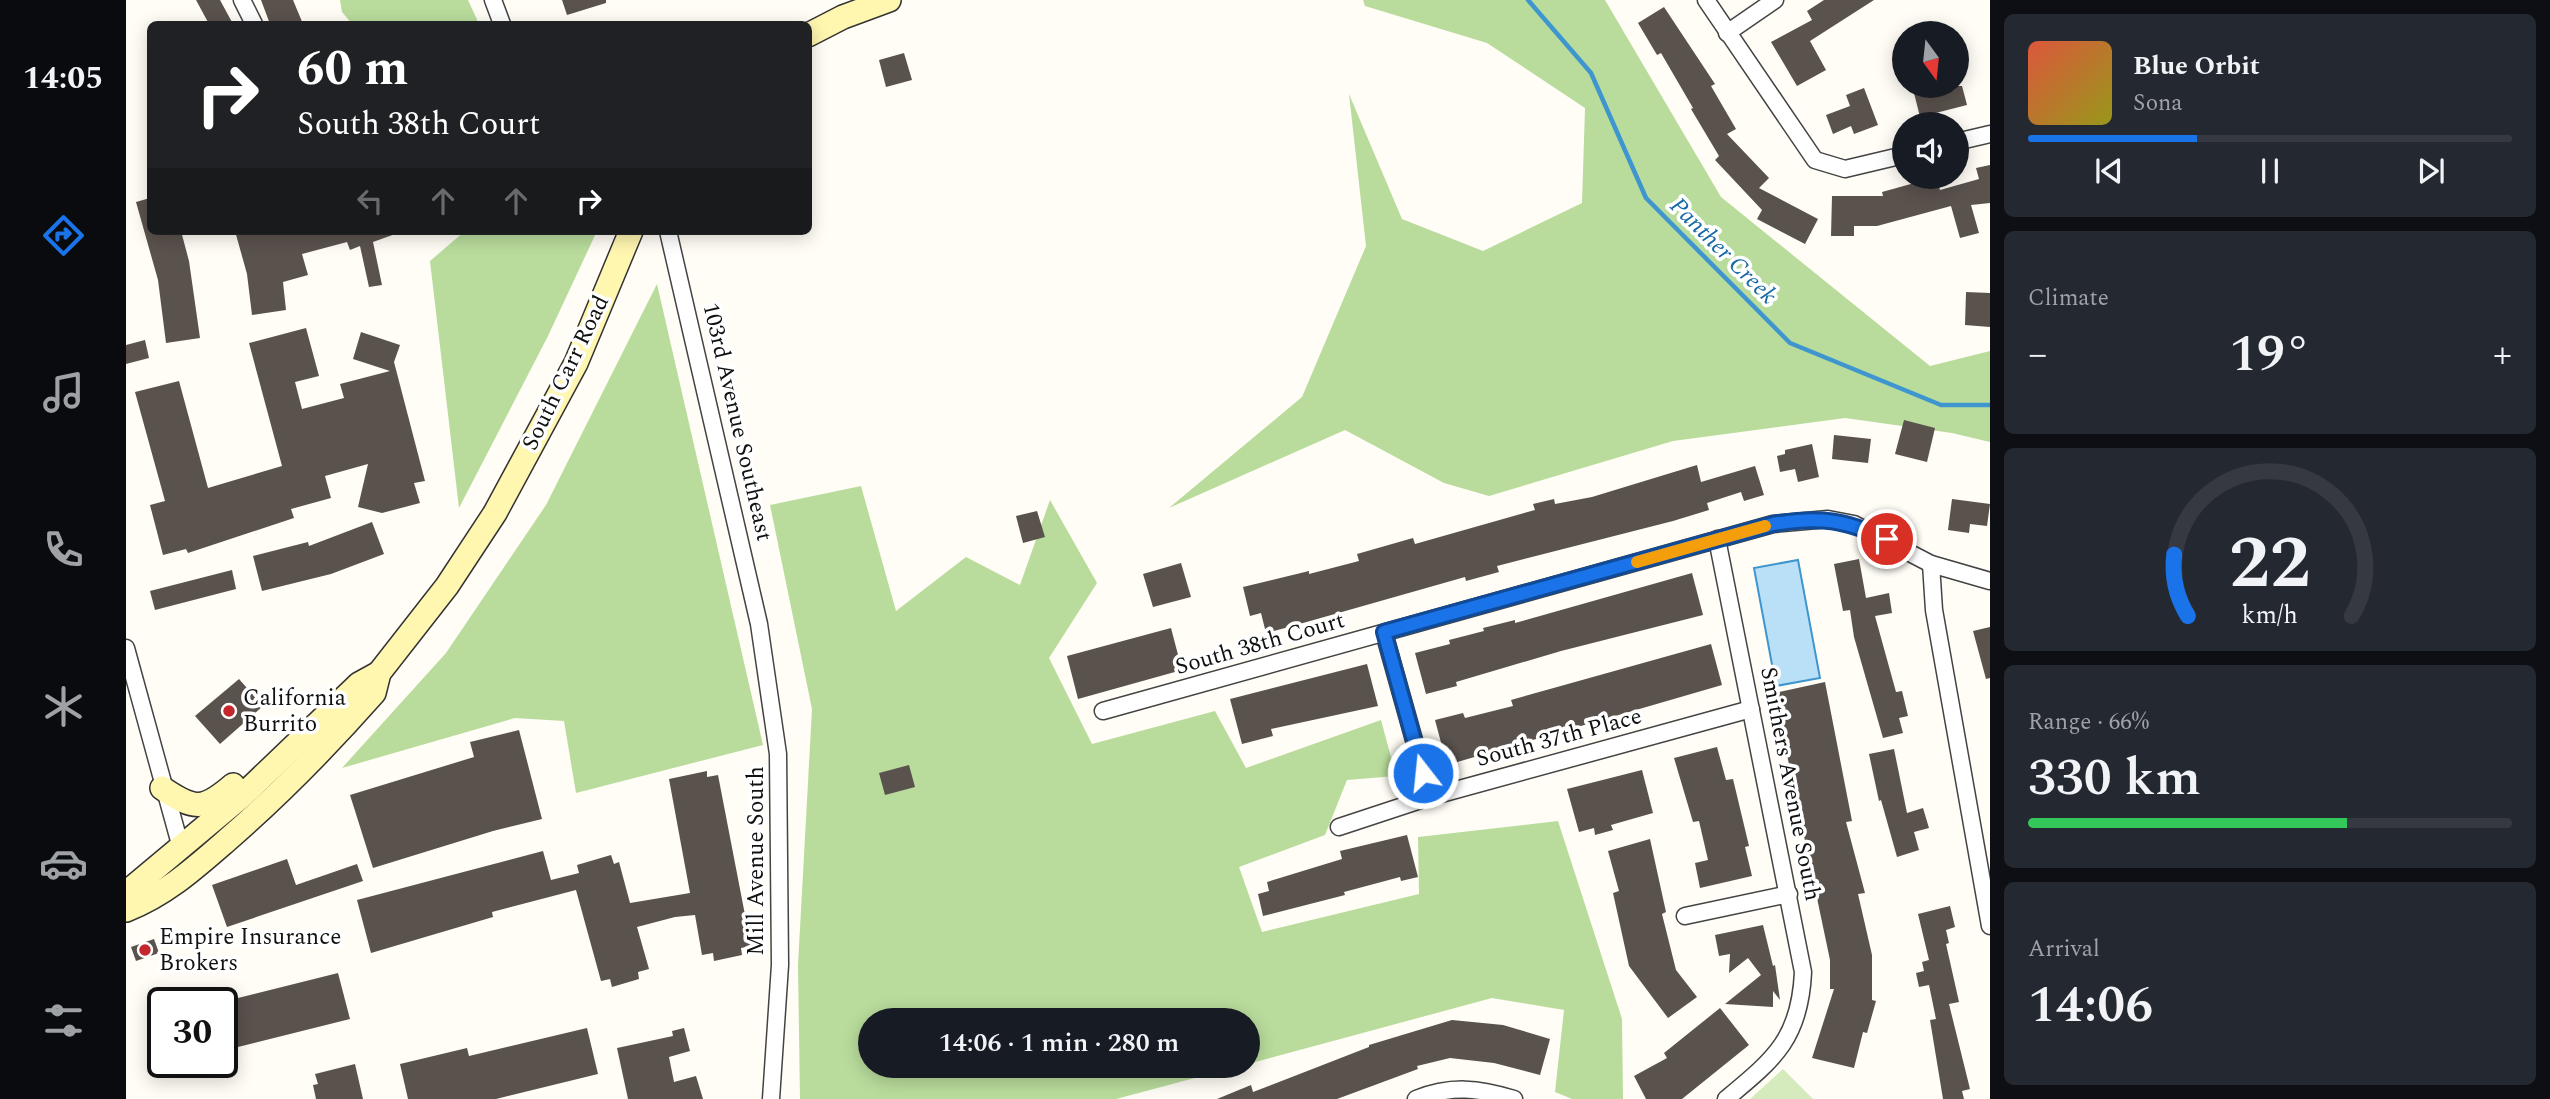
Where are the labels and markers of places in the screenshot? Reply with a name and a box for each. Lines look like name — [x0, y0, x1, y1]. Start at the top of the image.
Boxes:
pin — [1857, 509, 1917, 569]
place label: California Burrito — [243, 681, 346, 742]
marker: California Burrito — [221, 703, 237, 719]
place label: Empire Insurance Brokers — [159, 920, 341, 981]
marker: Empire Insurance Brokers — [137, 942, 153, 958]

